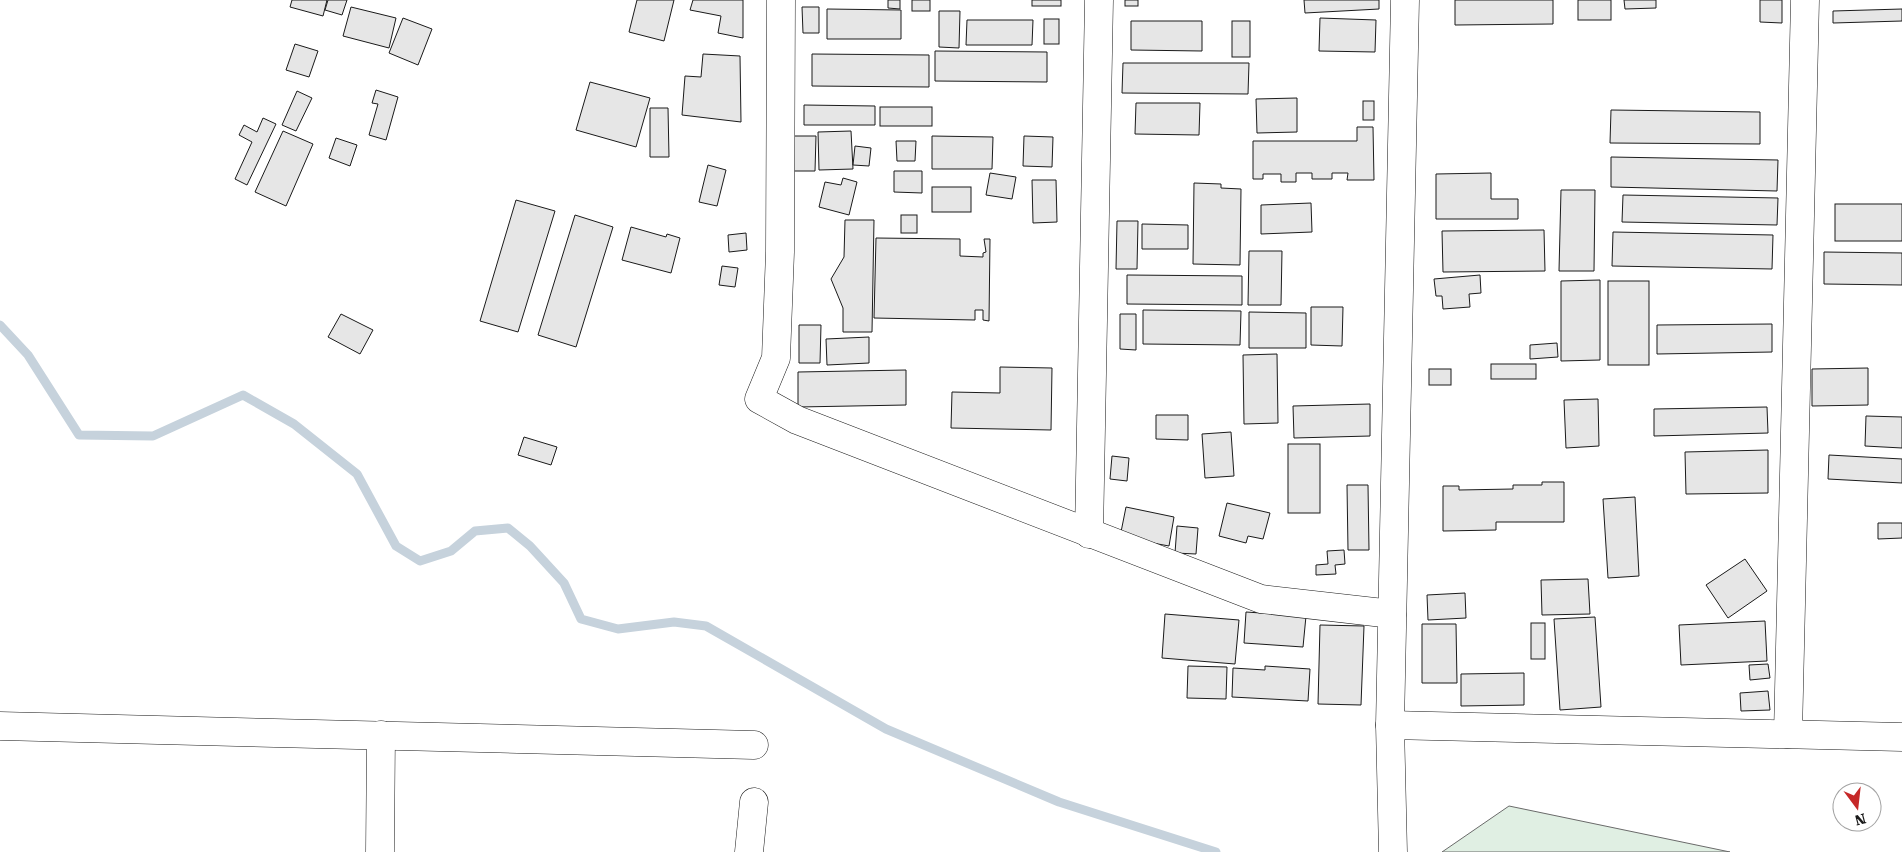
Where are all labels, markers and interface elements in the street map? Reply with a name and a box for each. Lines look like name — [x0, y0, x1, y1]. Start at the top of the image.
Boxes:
north arrow — [1832, 782, 1882, 832]
text: N — [1853, 810, 1868, 829]

